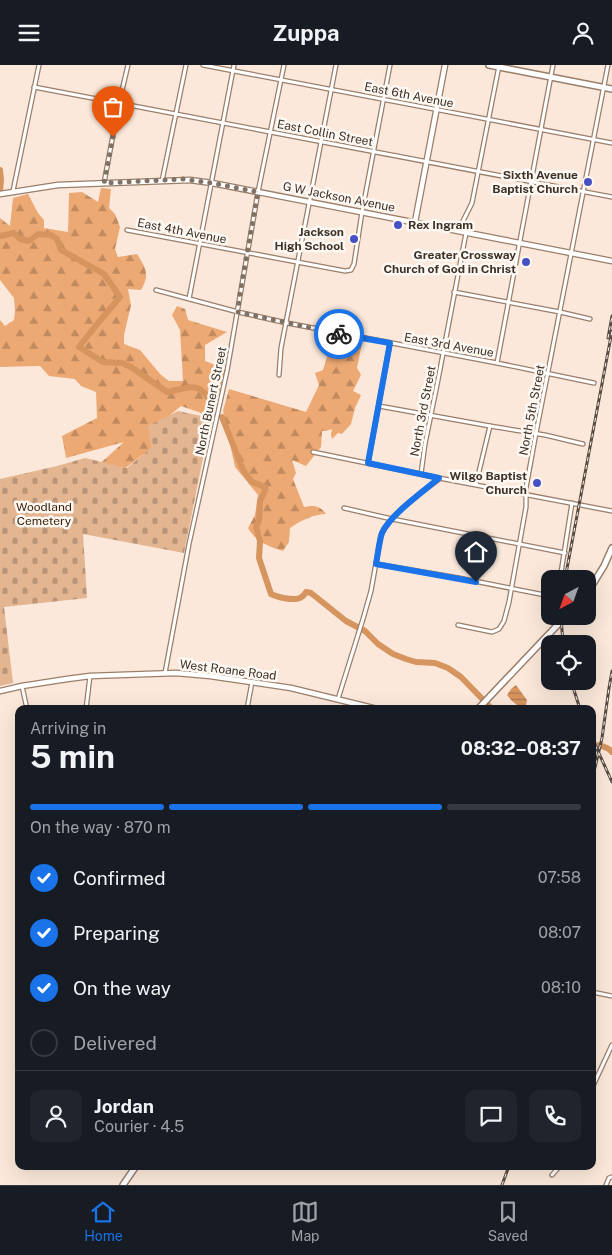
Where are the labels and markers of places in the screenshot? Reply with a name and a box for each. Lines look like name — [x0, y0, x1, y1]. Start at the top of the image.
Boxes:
pin — [92, 86, 134, 137]
place label: Sixth Avenue Baptist Church — [492, 168, 578, 196]
marker: Sixth Avenue Baptist Church — [582, 176, 594, 188]
place label: Rex Ingram — [408, 218, 473, 232]
marker: Rex Ingram — [392, 219, 404, 231]
place label: Jackson High School — [275, 225, 344, 253]
marker: Jackson High School — [348, 233, 360, 245]
place label: Greater Crossway Church of God in Christ — [383, 248, 516, 276]
marker: Greater Crossway Church of God in Christ — [520, 256, 532, 268]
place label: Wilgo Baptist Church — [450, 469, 527, 497]
marker: Wilgo Baptist Church — [531, 477, 543, 489]
pin — [455, 531, 497, 582]

